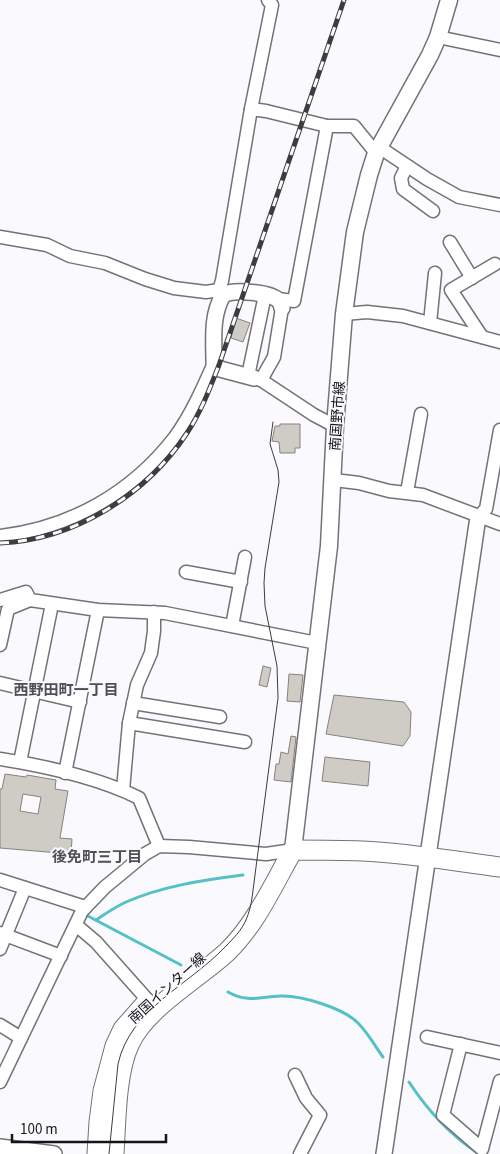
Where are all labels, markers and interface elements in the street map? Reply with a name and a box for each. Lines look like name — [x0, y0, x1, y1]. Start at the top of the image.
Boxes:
street label: 南国野市線 — [326, 380, 350, 452]
district label: 西野田町一丁目 — [13, 680, 119, 701]
district label: 後免町三丁目 — [52, 847, 142, 868]
street label: 南国インター線 — [125, 949, 211, 1029]
scale bar — [12, 1112, 166, 1144]
text: 100 m — [20, 1119, 58, 1140]

